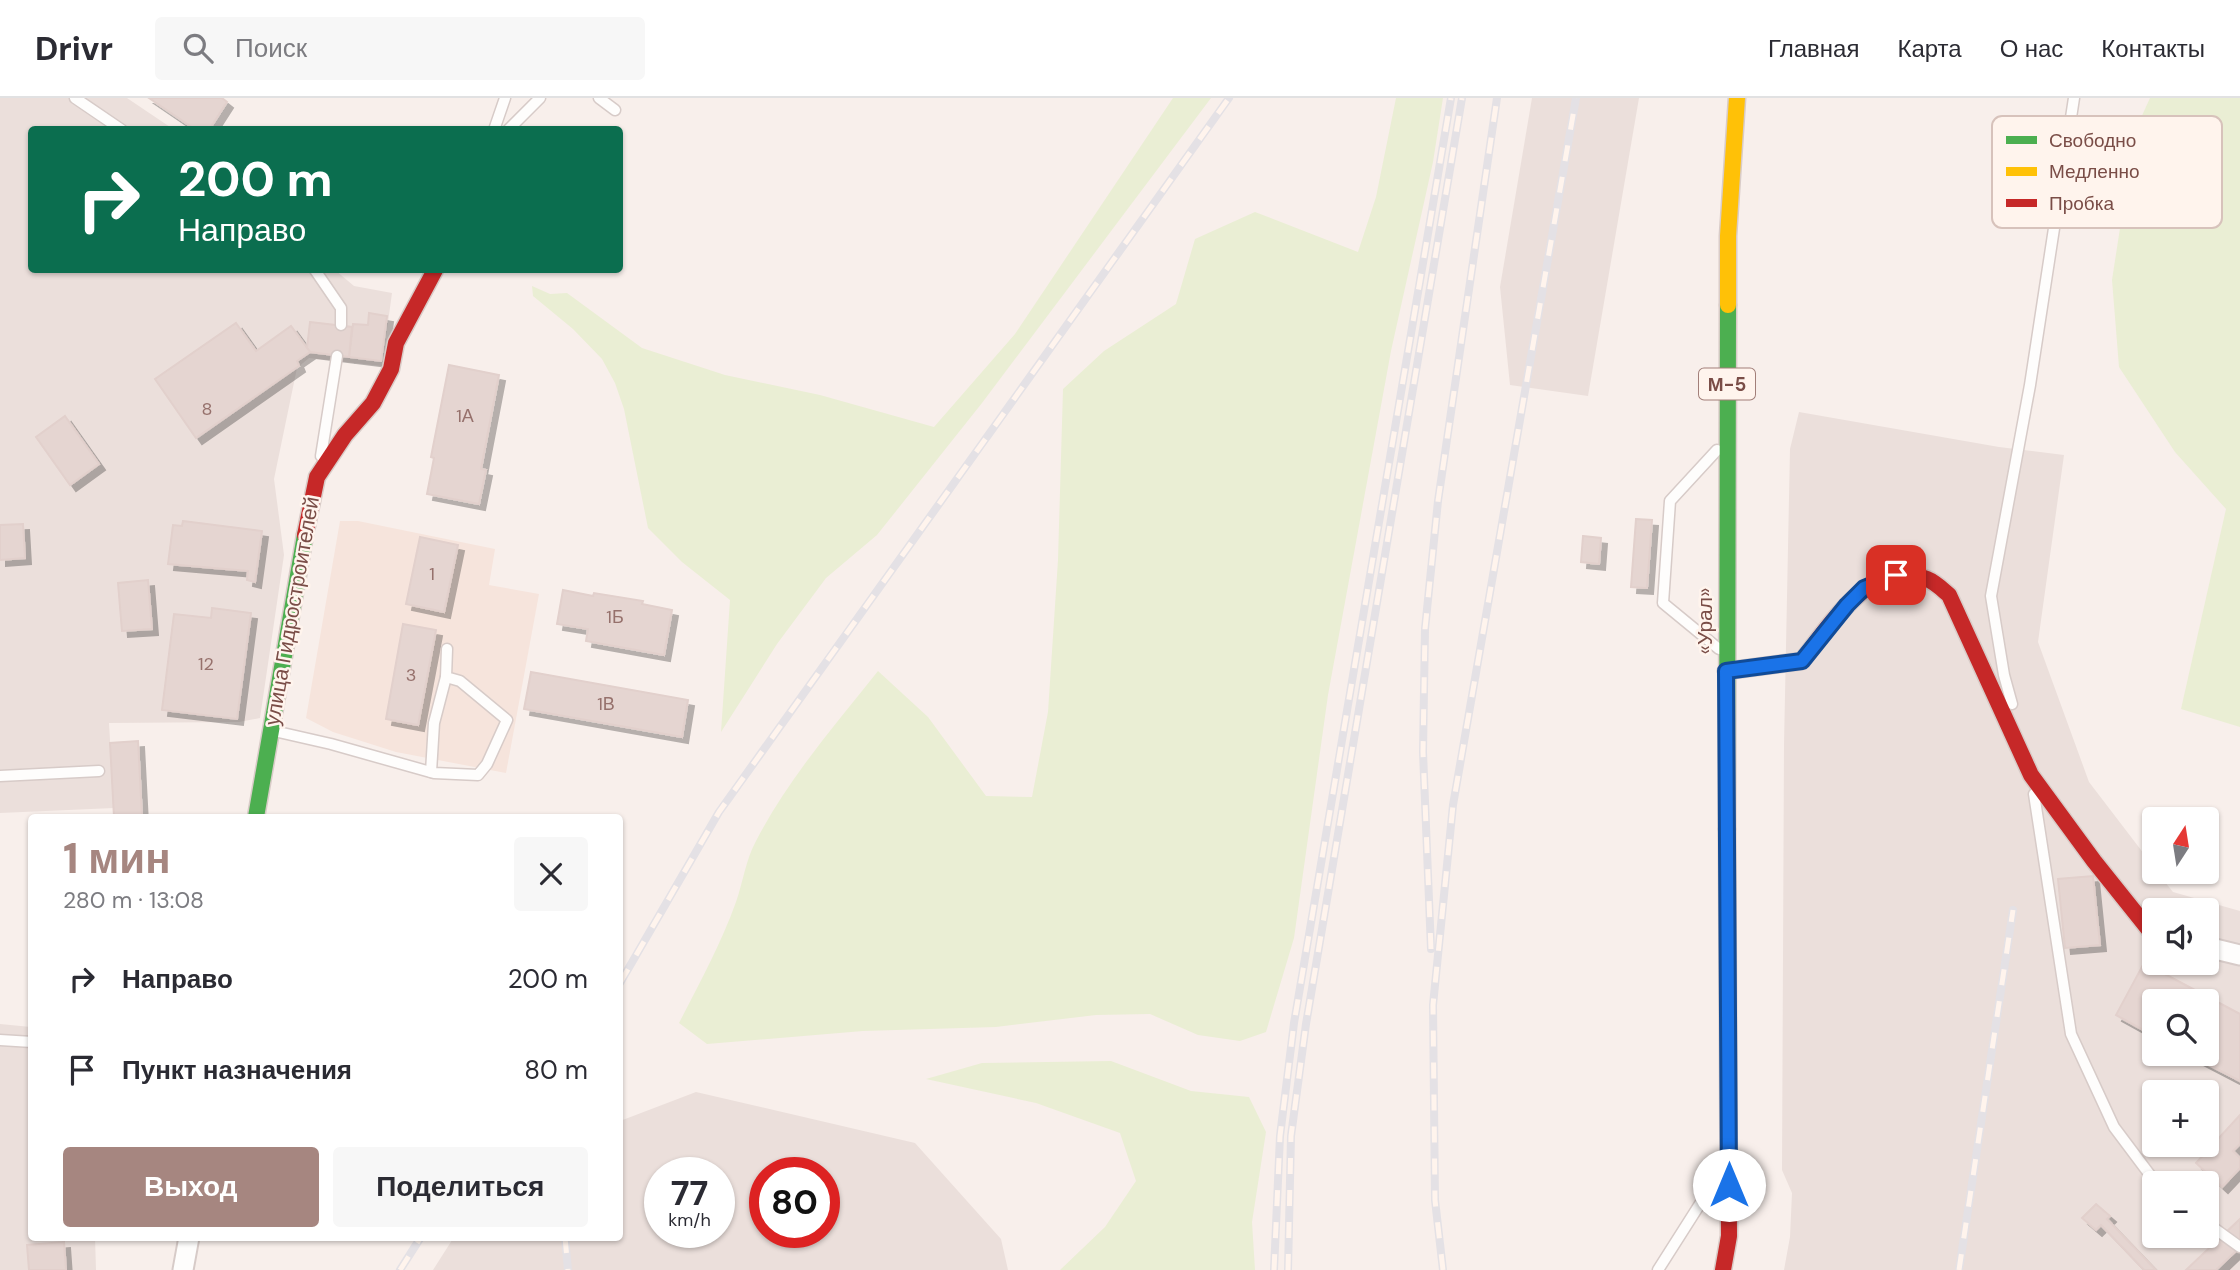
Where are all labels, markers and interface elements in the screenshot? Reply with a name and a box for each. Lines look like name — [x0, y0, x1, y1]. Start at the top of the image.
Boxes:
search box — [155, 17, 645, 80]
text: Drivr — [35, 27, 113, 70]
icon: search — [179, 29, 217, 67]
text: Поиск — [235, 31, 307, 65]
text: Главная — [1768, 33, 1859, 64]
text: Карта — [1897, 33, 1962, 64]
text: О нас — [2000, 33, 2063, 64]
text: Контакты — [2101, 33, 2205, 64]
legend — [1992, 116, 2222, 228]
text: Свободно — [2049, 128, 2136, 153]
text: 200 m — [178, 147, 333, 211]
icon: right — [63, 154, 154, 245]
text: Медленно — [2049, 159, 2139, 184]
text: Пробка — [2049, 191, 2114, 216]
text: Направо — [178, 209, 306, 251]
road number: М-5 — [1699, 368, 1755, 400]
house number: 8 — [202, 397, 212, 421]
house number: 1А — [456, 404, 474, 428]
street label: улица Гидростроителей — [258, 494, 326, 728]
pin — [1866, 545, 1926, 605]
icon: arrive — [1877, 556, 1915, 594]
house number: 1 — [429, 562, 435, 586]
street label: «Урал» — [1691, 588, 1719, 655]
house number: 1Б — [606, 605, 624, 629]
house number: 12 — [198, 652, 214, 676]
house number: 3 — [406, 663, 416, 687]
house number: 1В — [597, 692, 615, 716]
north arrow — [2142, 807, 2219, 884]
map controls — [2142, 807, 2219, 1248]
text: 1 мин — [63, 831, 171, 886]
button: close — [514, 837, 588, 911]
text: 280 m · 13:08 — [63, 885, 204, 915]
button: sound — [2142, 898, 2219, 975]
icon: right — [63, 960, 101, 998]
text: Направо — [122, 962, 233, 996]
text: 200 m — [508, 962, 588, 996]
button: search — [2142, 989, 2219, 1066]
icon: arrive — [63, 1051, 101, 1089]
text: Пункт назначения — [122, 1053, 352, 1087]
text: 80 m — [524, 1053, 588, 1087]
button: + — [2142, 1080, 2219, 1157]
button: Выход — [63, 1147, 319, 1227]
button: Поделиться — [333, 1147, 588, 1227]
position arrow — [1692, 1148, 1766, 1222]
speed limit sign: 80 — [749, 1157, 840, 1248]
text: 77 — [671, 1170, 708, 1216]
button: − — [2142, 1171, 2219, 1248]
text: km/h — [668, 1208, 711, 1232]

